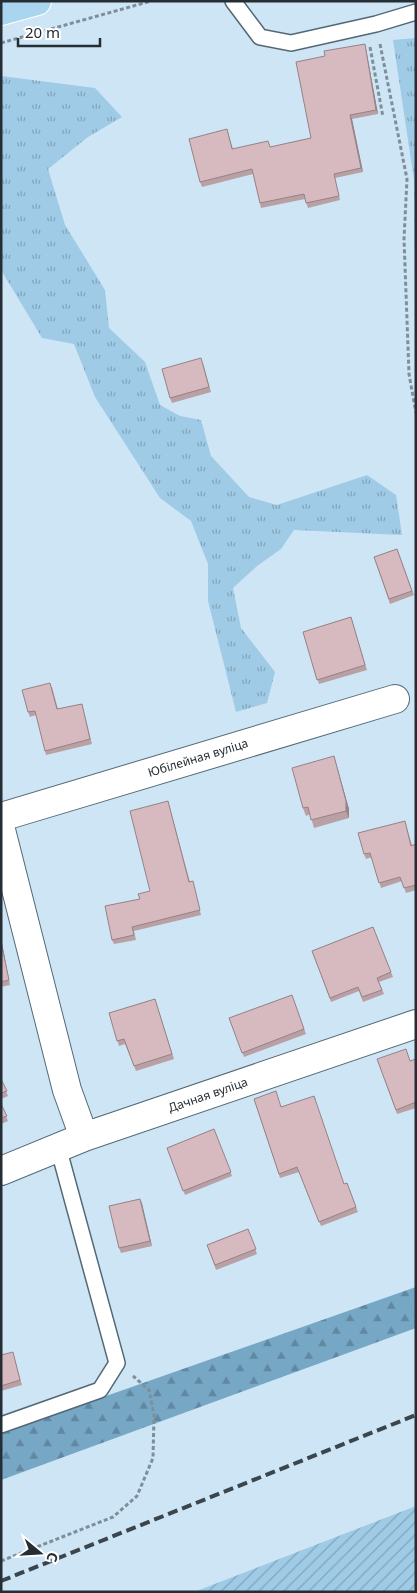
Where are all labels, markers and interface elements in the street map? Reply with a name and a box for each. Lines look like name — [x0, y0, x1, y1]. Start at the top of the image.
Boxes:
scale bar — [18, 15, 100, 47]
text: 20 m — [25, 22, 60, 42]
street label: Юбілейная вуліца — [146, 734, 250, 781]
street label: Дачная вуліца — [166, 1073, 250, 1116]
north arrow — [15, 1528, 65, 1578]
text: С — [42, 1550, 63, 1564]

